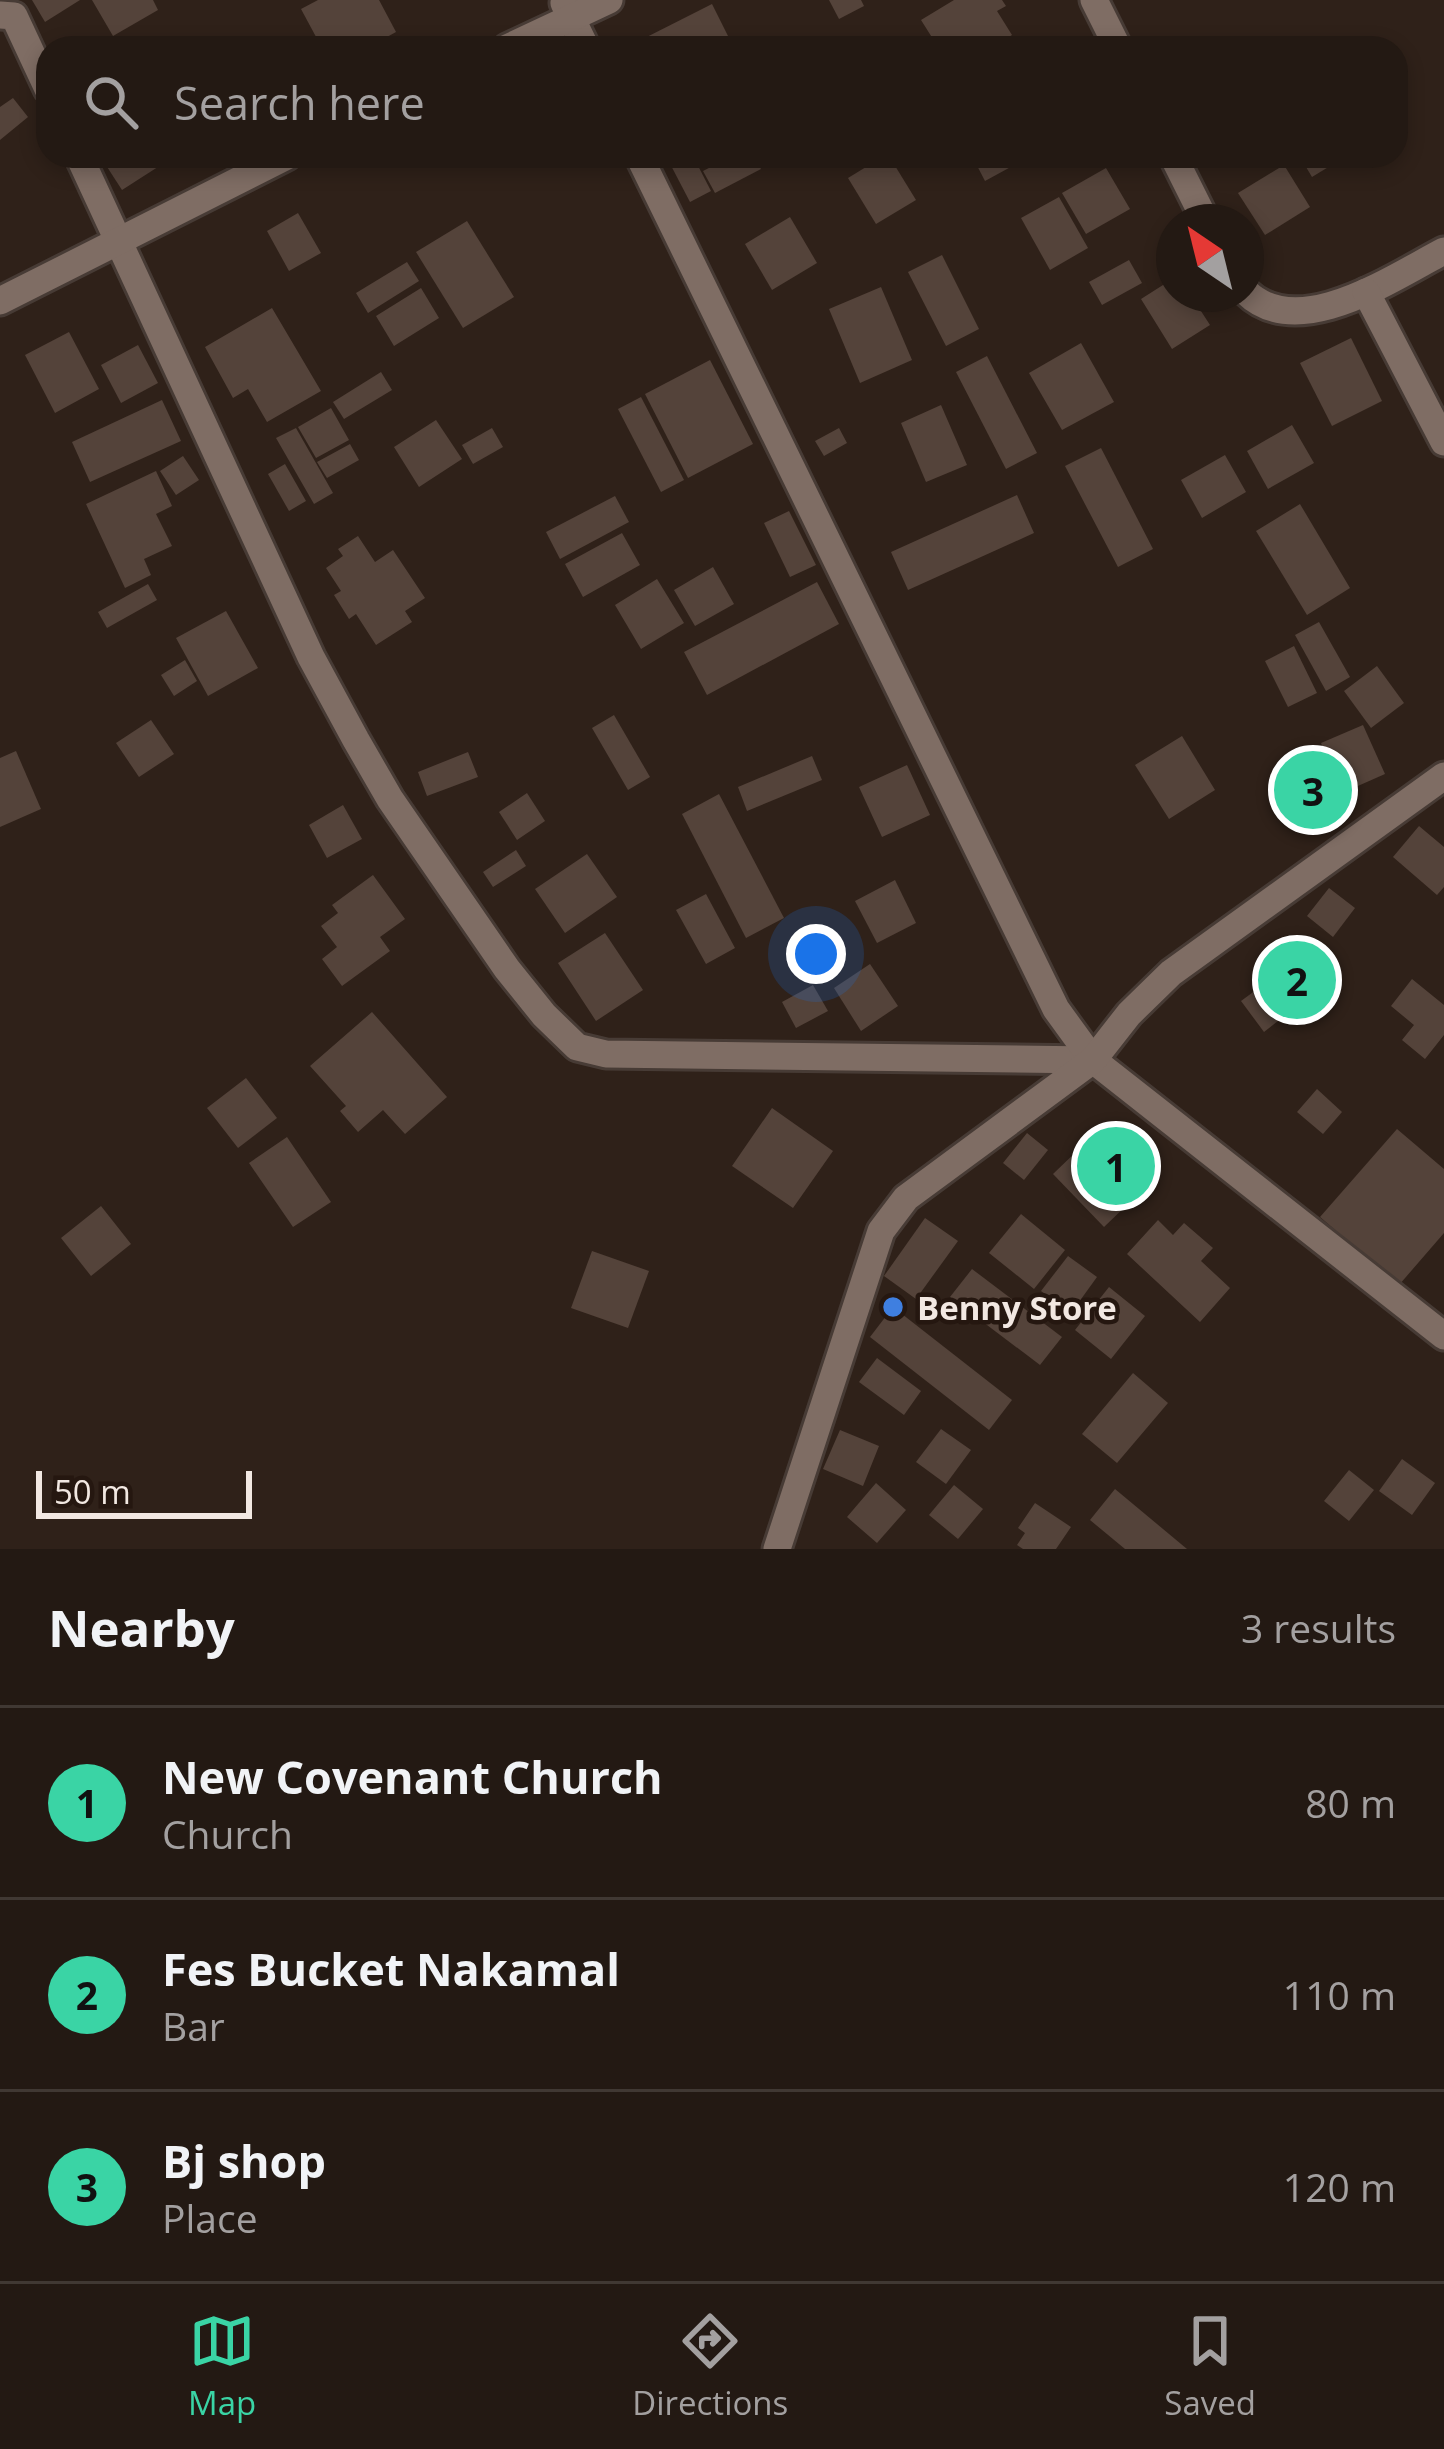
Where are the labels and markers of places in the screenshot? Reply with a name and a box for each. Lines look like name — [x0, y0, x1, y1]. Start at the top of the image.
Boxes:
pin: 3 — [1274, 745, 1352, 835]
pin: 2 — [1258, 935, 1336, 1025]
pin: 1 — [1077, 1121, 1155, 1211]
place label: Benny Store — [917, 1285, 1117, 1330]
marker: Benny Store — [880, 1294, 906, 1320]

